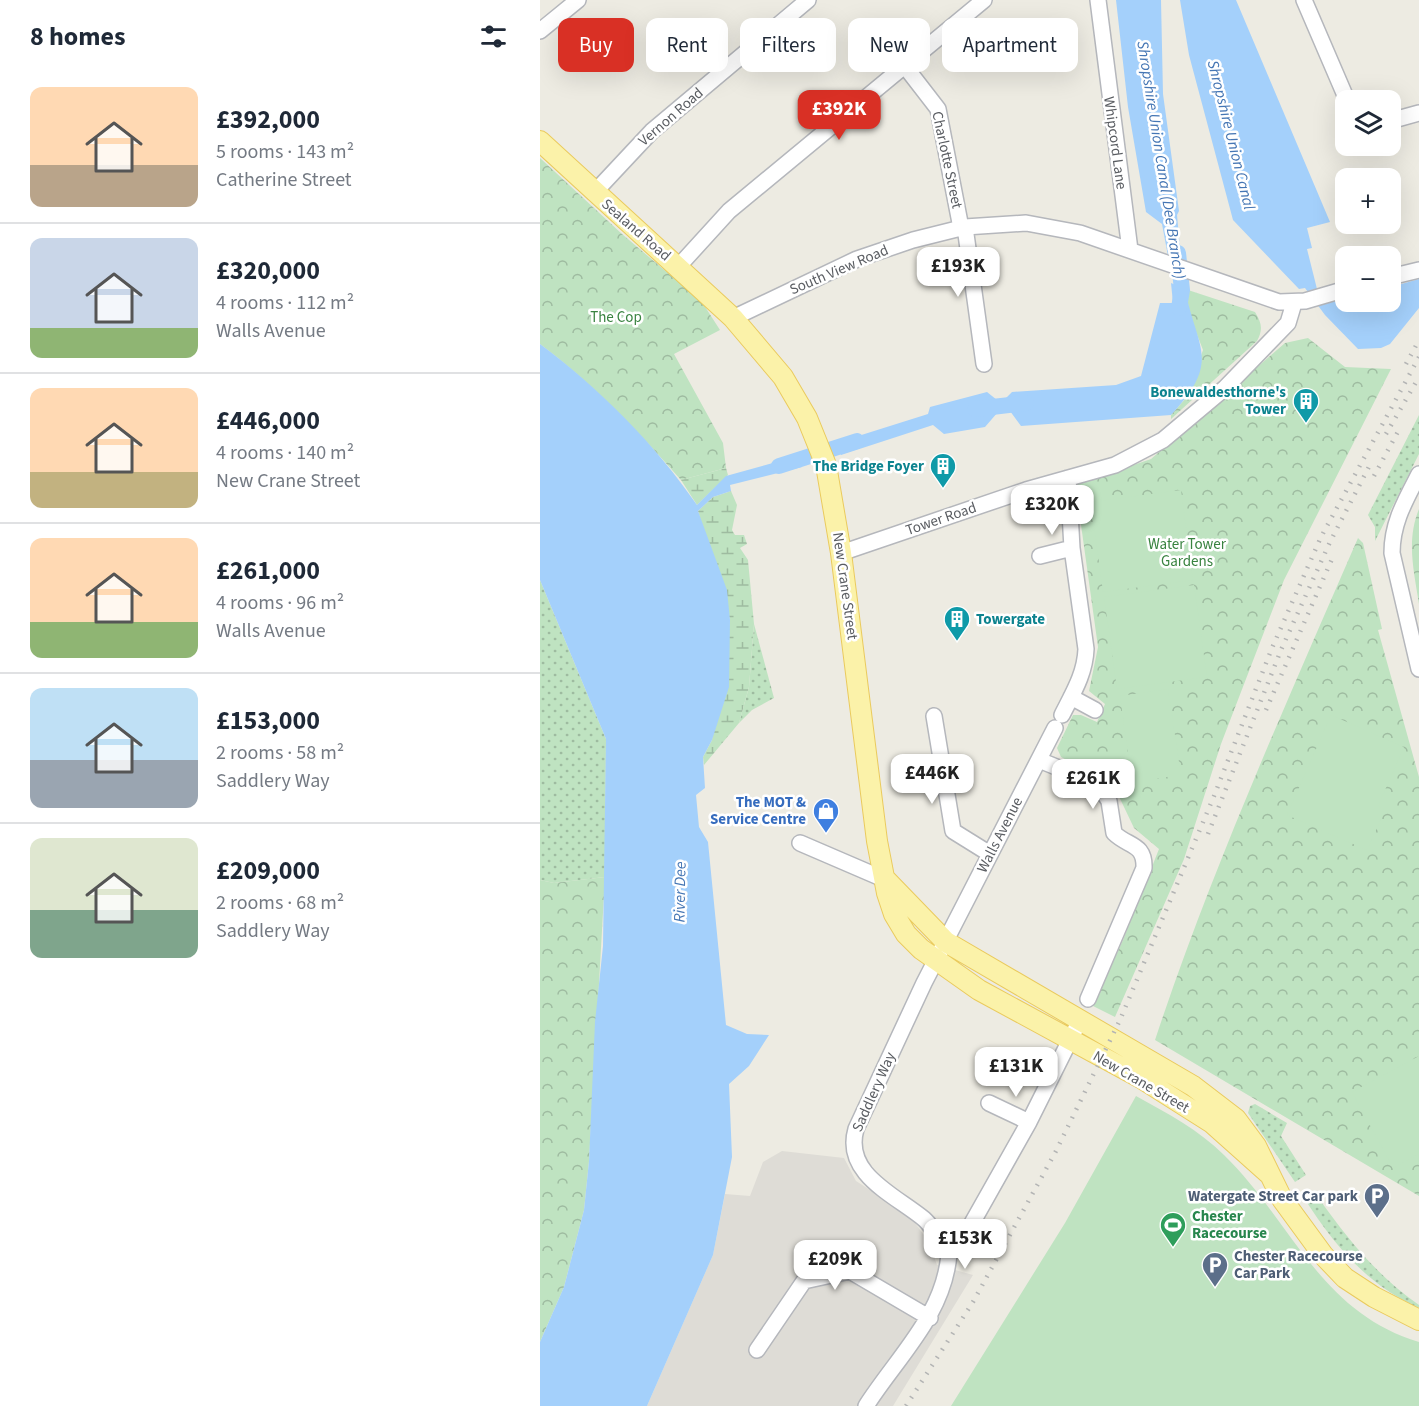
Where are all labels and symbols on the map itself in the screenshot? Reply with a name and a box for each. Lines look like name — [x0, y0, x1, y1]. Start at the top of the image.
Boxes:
water label: Shropshire Union Canal (Dee Branch) — [1131, 39, 1191, 281]
water label: Shropshire Union Canal — [1202, 58, 1260, 212]
street label: Vernon Road — [634, 83, 708, 151]
pin: £392K — [797, 90, 881, 141]
street label: Whipcord Lane — [1098, 95, 1132, 191]
street label: Charlotte Street — [926, 109, 968, 211]
street label: Sealand Road — [597, 194, 675, 266]
street label: South View Road — [786, 240, 892, 300]
pin: £193K — [916, 247, 1000, 298]
park label: The Cop — [590, 307, 642, 328]
place label: Bonewaldesthorne's Tower — [1150, 382, 1286, 420]
building icon: Bonewaldesthorne's Tower — [1291, 386, 1321, 424]
building icon: The Bridge Foyer — [928, 451, 958, 489]
place label: The Bridge Foyer — [813, 456, 924, 477]
pin: £320K — [1010, 485, 1094, 536]
street label: Tower Road — [903, 497, 979, 541]
street label: New Crane Street — [827, 531, 863, 641]
park label: Water Tower Gardens — [1148, 534, 1227, 572]
building icon: Towergate — [942, 604, 972, 642]
place label: Towergate — [976, 609, 1045, 630]
pin: £446K — [890, 754, 974, 805]
pin: £261K — [1051, 759, 1135, 810]
place label: The MOT & Service Centre — [710, 792, 806, 830]
street label: Walls Avenue — [972, 794, 1028, 876]
shop icon: The MOT & Service Centre — [811, 796, 841, 834]
water label: River Dee — [668, 861, 692, 923]
street label: New Crane Street — [1089, 1046, 1193, 1118]
pin: £131K — [974, 1047, 1058, 1098]
street label: Saddlery Way — [847, 1049, 901, 1135]
parking icon: Watergate Street Car park — [1362, 1181, 1392, 1219]
place label: Watergate Street Car park — [1188, 1186, 1359, 1207]
place label: Chester Racecourse — [1192, 1206, 1267, 1244]
sports icon: Chester Racecourse — [1158, 1210, 1188, 1248]
pin: £153K — [923, 1219, 1007, 1270]
pin: £209K — [793, 1240, 877, 1291]
place label: Chester Racecourse Car Park — [1234, 1246, 1363, 1284]
parking icon: Chester Racecourse Car Park — [1200, 1250, 1230, 1288]

